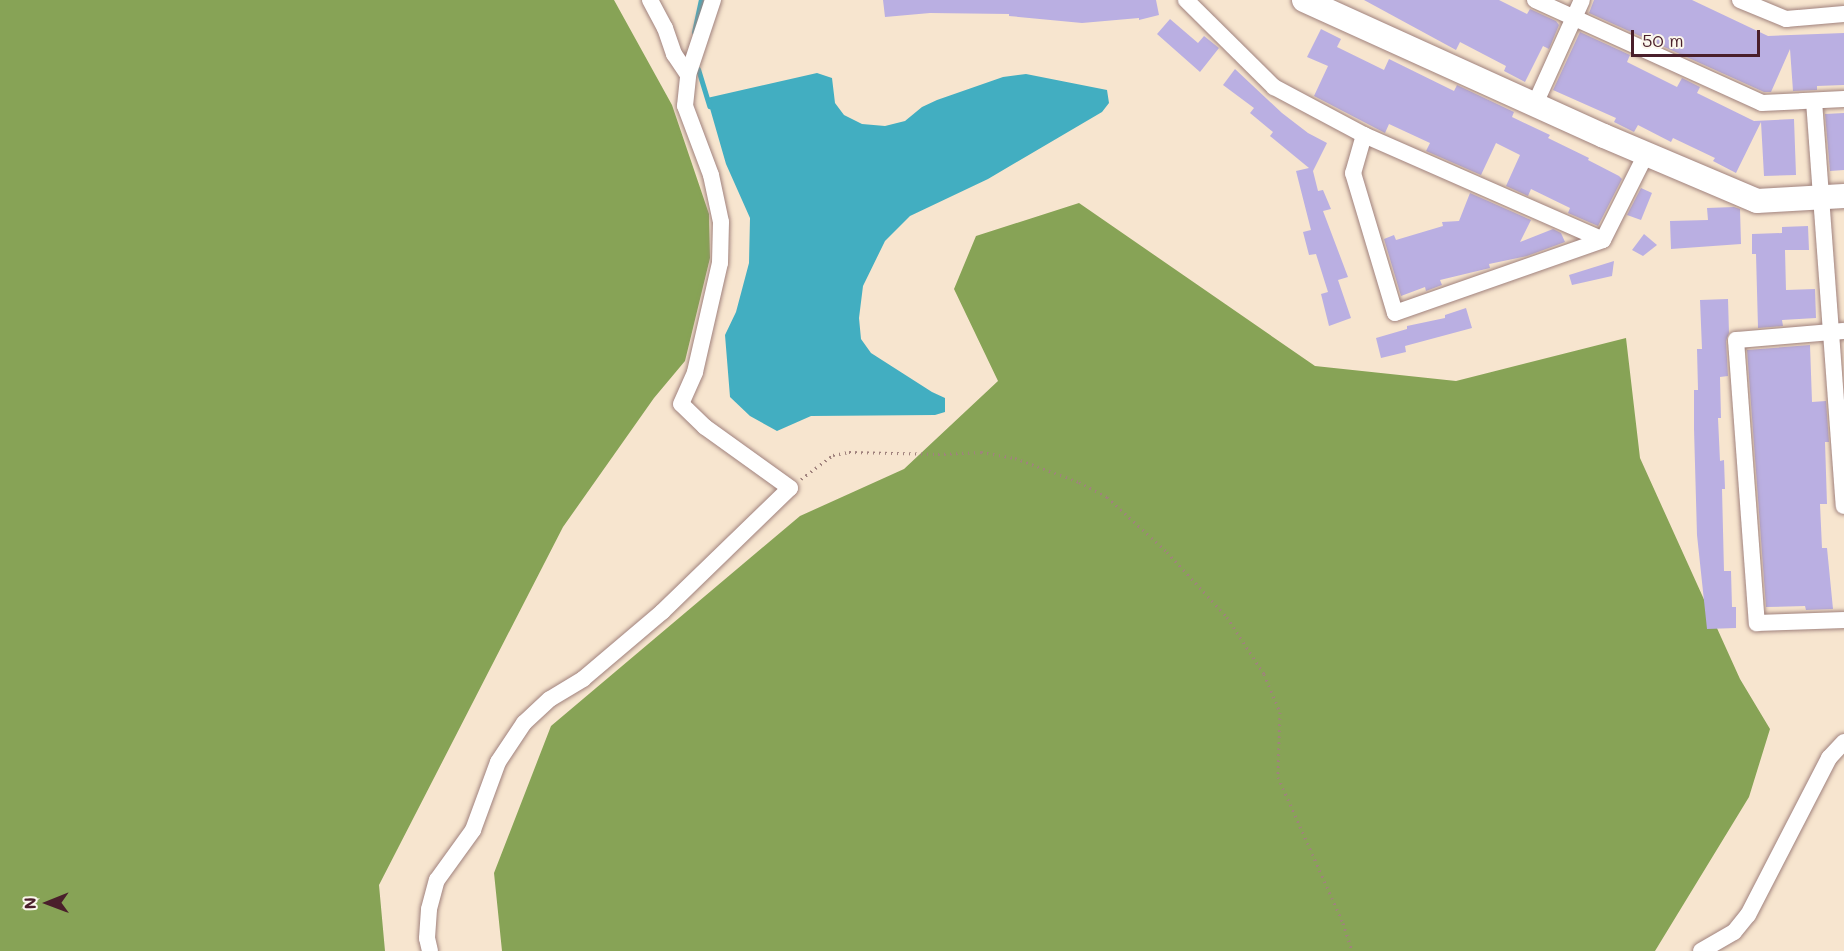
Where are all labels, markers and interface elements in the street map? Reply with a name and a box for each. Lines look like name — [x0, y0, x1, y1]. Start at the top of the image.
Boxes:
scale bar — [1634, 18, 1763, 56]
text: 50 m — [1642, 28, 1684, 52]
north arrow — [18, 873, 78, 933]
text: N — [19, 897, 40, 910]

